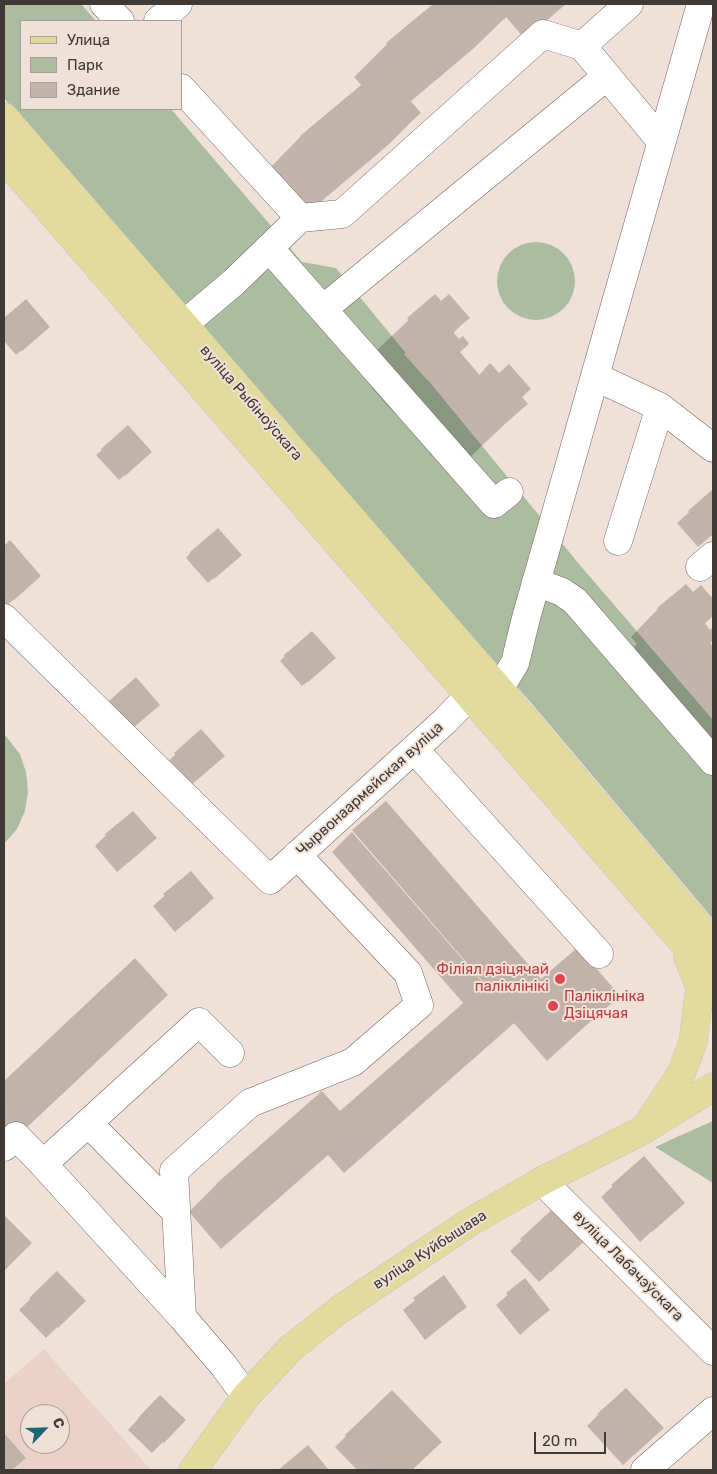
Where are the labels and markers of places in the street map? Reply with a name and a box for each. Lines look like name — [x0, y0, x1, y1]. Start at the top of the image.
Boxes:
place label: Філіял дзіцячай паліклінікі — [436, 961, 549, 996]
marker: Філіял дзіцячай паліклінікі — [553, 972, 567, 986]
place label: Паліклініка Дзіцячая — [564, 988, 645, 1023]
marker: Паліклініка Дзіцячая — [546, 999, 560, 1013]

